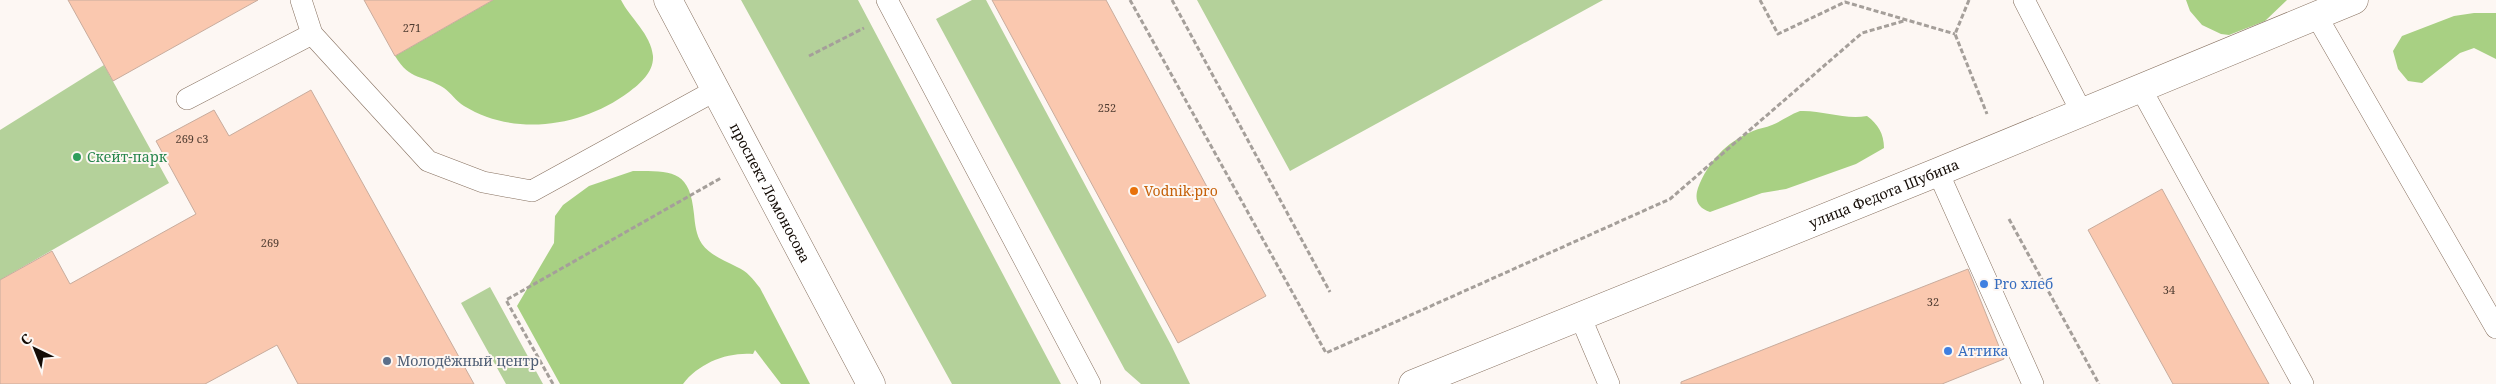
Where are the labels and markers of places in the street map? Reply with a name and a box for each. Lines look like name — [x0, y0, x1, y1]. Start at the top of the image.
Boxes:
place label: Скейт-парк — [87, 147, 168, 166]
marker: Скейт-парк — [71, 151, 83, 163]
place label: Vodnik.pro — [1144, 181, 1218, 200]
marker: Vodnik.pro — [1128, 185, 1140, 197]
place label: Pro хлеб — [1994, 274, 2053, 293]
marker: Pro хлеб — [1978, 278, 1990, 290]
place label: Аттика — [1958, 341, 2008, 360]
marker: Аттика — [1942, 345, 1954, 357]
place label: Молодёжный центр — [397, 351, 539, 370]
marker: Молодёжный центр — [381, 355, 393, 367]

